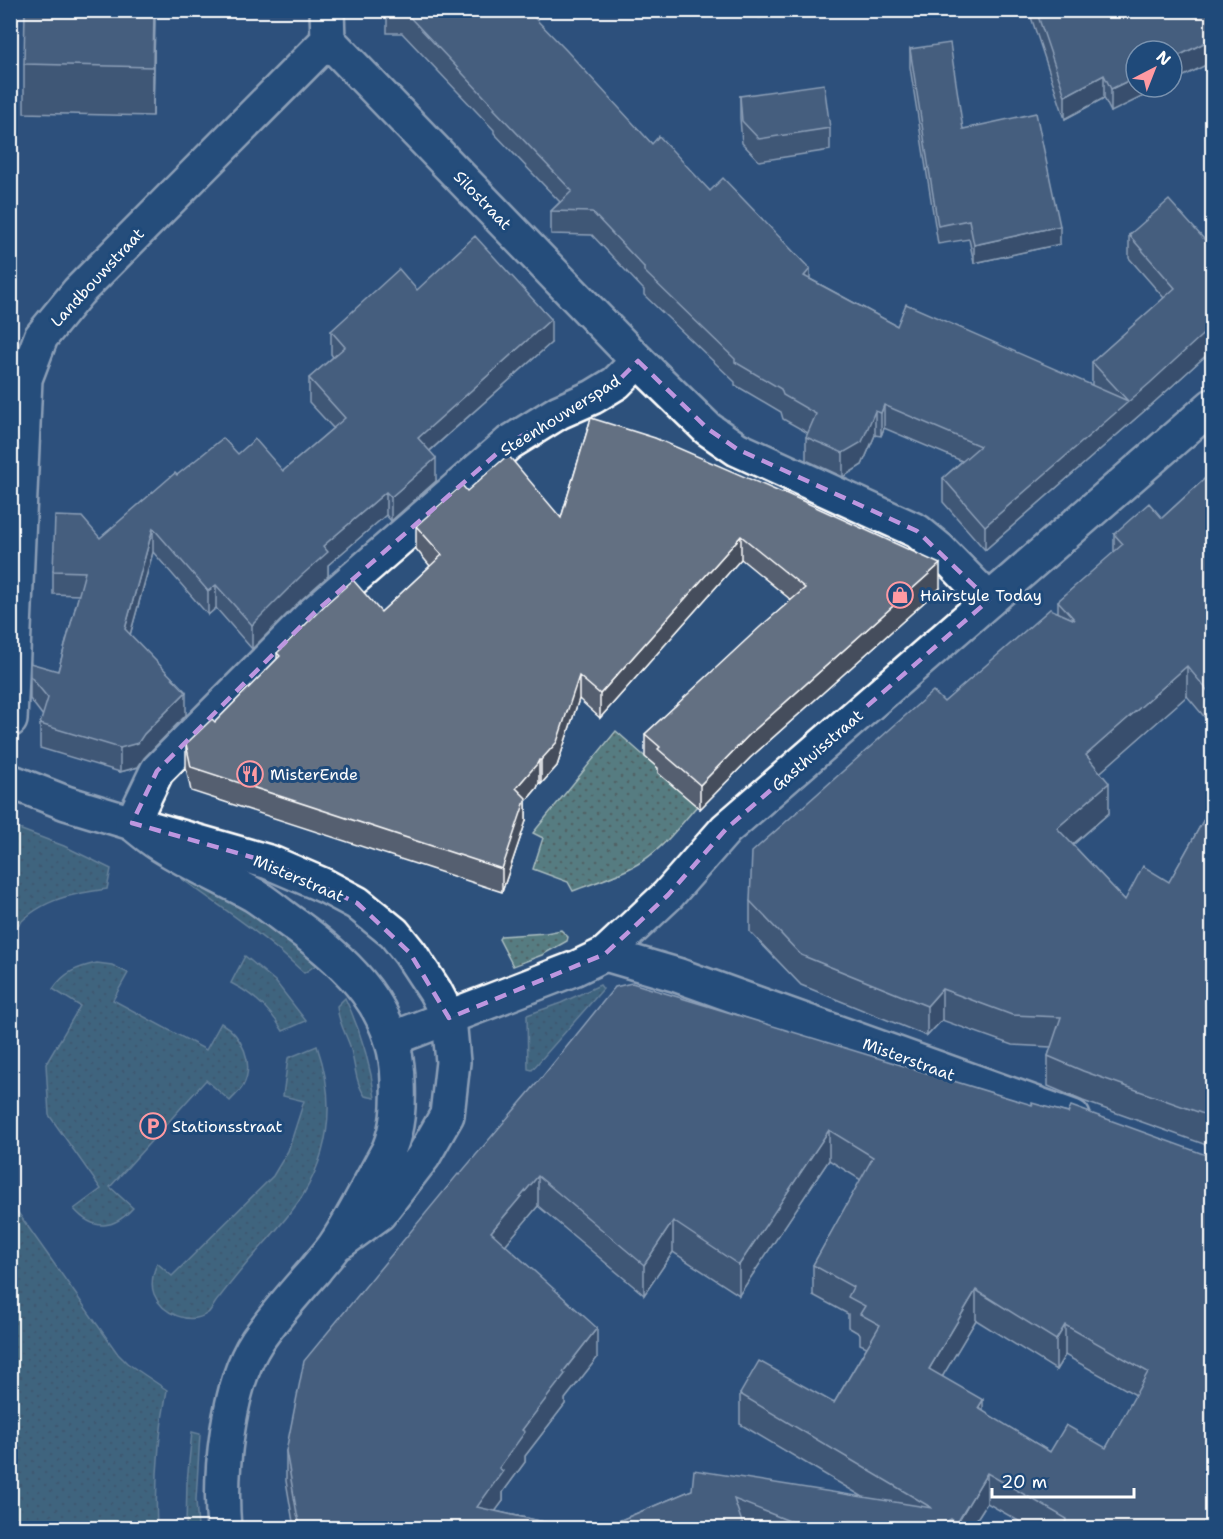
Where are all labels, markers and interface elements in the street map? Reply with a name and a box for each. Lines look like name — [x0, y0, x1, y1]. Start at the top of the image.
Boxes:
north arrow — [1124, 39, 1184, 99]
text: N — [1152, 46, 1175, 70]
street label: Silostraat — [449, 166, 516, 235]
street label: Landbouwstraat — [46, 223, 149, 331]
street label: Steenhouwerspad — [496, 370, 624, 461]
shop icon: Hairstyle Today — [885, 580, 915, 610]
place label: Hairstyle Today — [920, 585, 1042, 606]
street label: Gasthuisstraat — [767, 705, 867, 796]
restaurant icon: MisterEnde — [235, 759, 265, 789]
place label: MisterEnde — [270, 764, 358, 785]
street label: Misterstraat — [250, 850, 348, 907]
street label: Misterstraat — [860, 1033, 958, 1086]
parking icon: Stationsstraat — [138, 1111, 168, 1141]
place label: Stationsstraat — [172, 1116, 283, 1137]
scale bar — [992, 1461, 1134, 1499]
text: 20 m — [1001, 1470, 1047, 1494]

